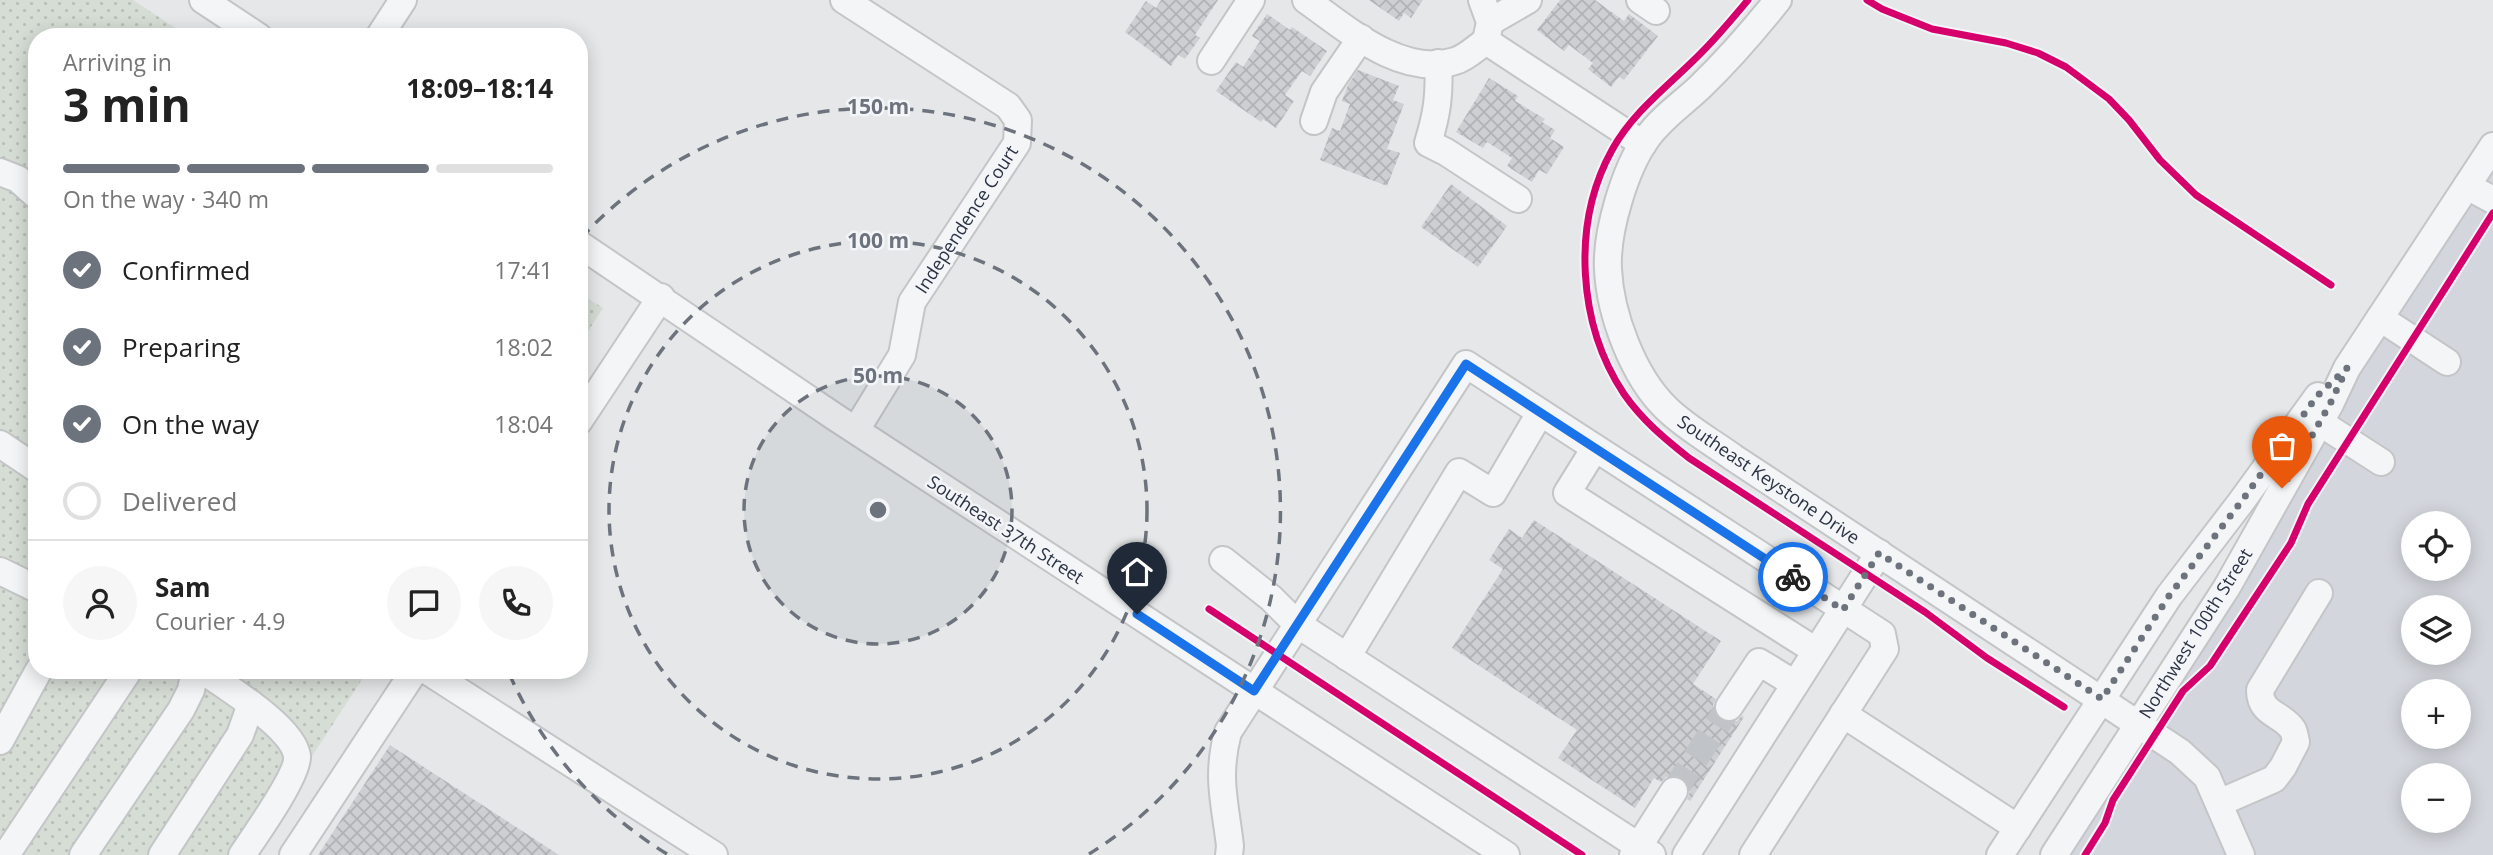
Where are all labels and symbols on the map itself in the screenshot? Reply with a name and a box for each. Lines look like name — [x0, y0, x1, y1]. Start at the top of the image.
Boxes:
text: 150 m — [847, 92, 909, 120]
street label: Independence Court — [909, 140, 1023, 298]
text: 100 m — [847, 226, 909, 254]
text: 50 m — [853, 361, 903, 389]
street label: Southeast Keystone Drive — [1673, 409, 1865, 549]
pin — [2252, 416, 2312, 488]
street label: Southeast 37th Street — [923, 469, 1089, 589]
centre of rings — [866, 498, 890, 522]
pin — [1107, 542, 1167, 614]
courier — [1758, 542, 1828, 612]
street label: Northwest 100th Street — [2133, 543, 2257, 723]

